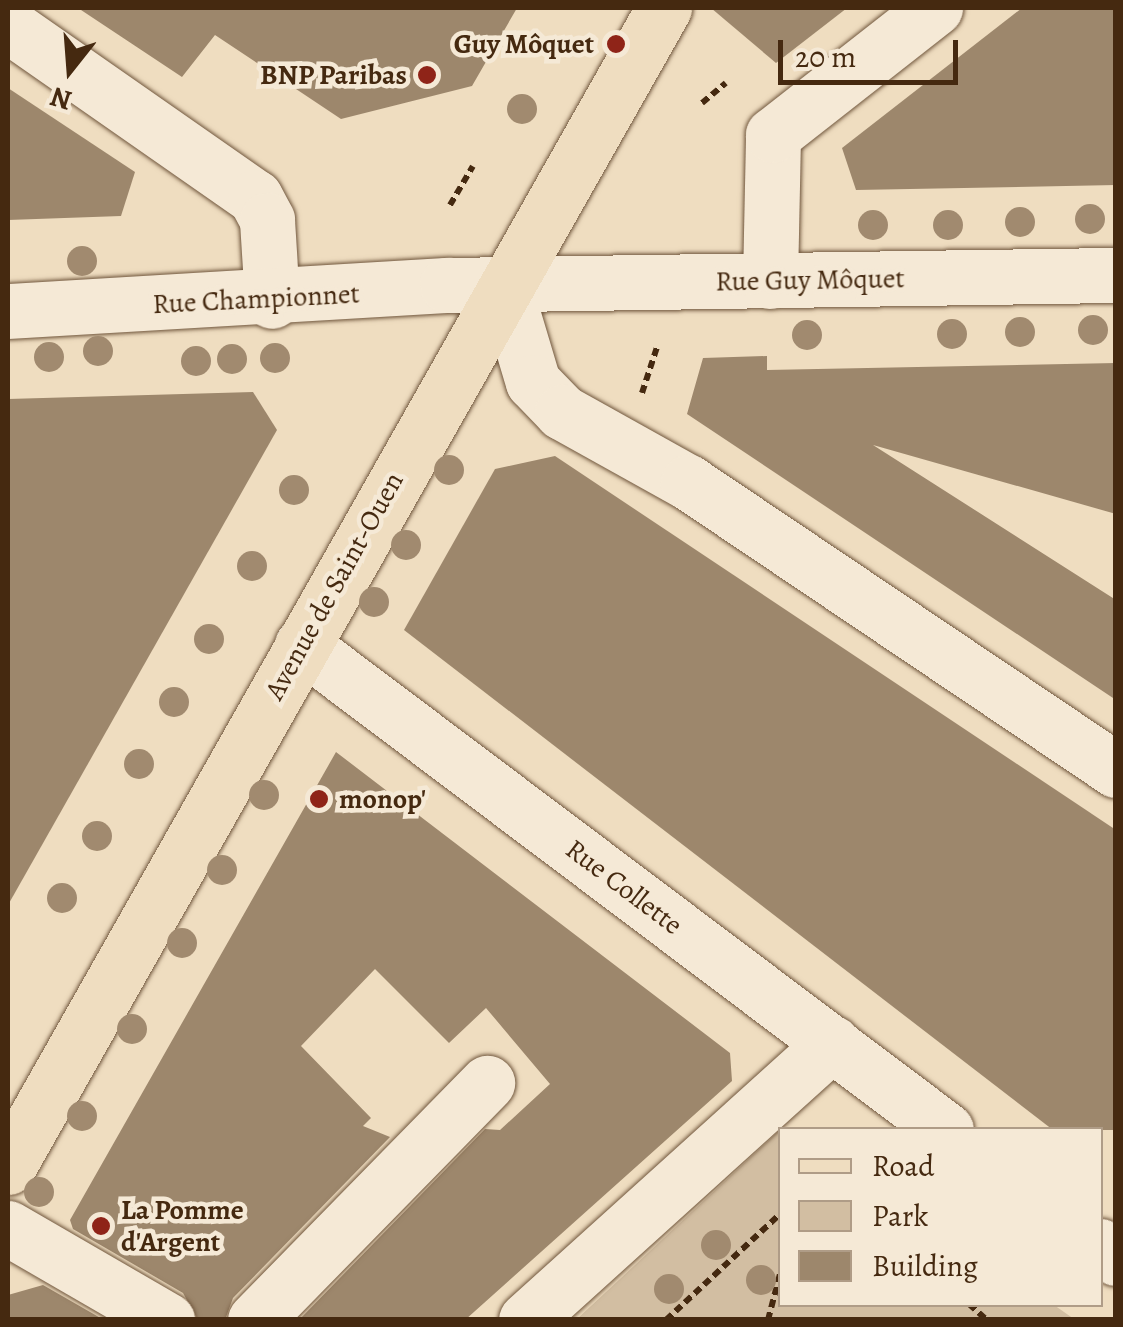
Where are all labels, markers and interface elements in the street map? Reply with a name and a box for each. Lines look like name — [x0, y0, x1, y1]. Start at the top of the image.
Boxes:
north arrow — [20, 20, 120, 120]
scale bar — [783, 20, 963, 82]
place label: Guy Môquet — [454, 27, 594, 61]
marker: Guy Môquet — [603, 31, 629, 57]
text: 20 m — [795, 37, 856, 77]
place label: BNP Paribas — [260, 58, 407, 92]
marker: BNP Paribas — [416, 64, 438, 86]
text: N — [46, 78, 77, 120]
street label: Rue Guy Môquet — [715, 262, 905, 298]
street label: Rue Championnet — [152, 277, 360, 321]
street label: Avenue de Saint-Ouen — [258, 466, 410, 706]
place label: monop' — [339, 782, 426, 816]
marker: monop' — [308, 788, 330, 810]
street label: Rue Collette — [559, 832, 689, 942]
legend — [778, 1127, 1103, 1307]
text: Road — [872, 1146, 934, 1186]
place label: La Pomme d'Argent — [121, 1193, 244, 1259]
text: Park — [872, 1196, 928, 1236]
marker: La Pomme d'Argent — [90, 1215, 112, 1237]
text: Building — [872, 1246, 978, 1286]

